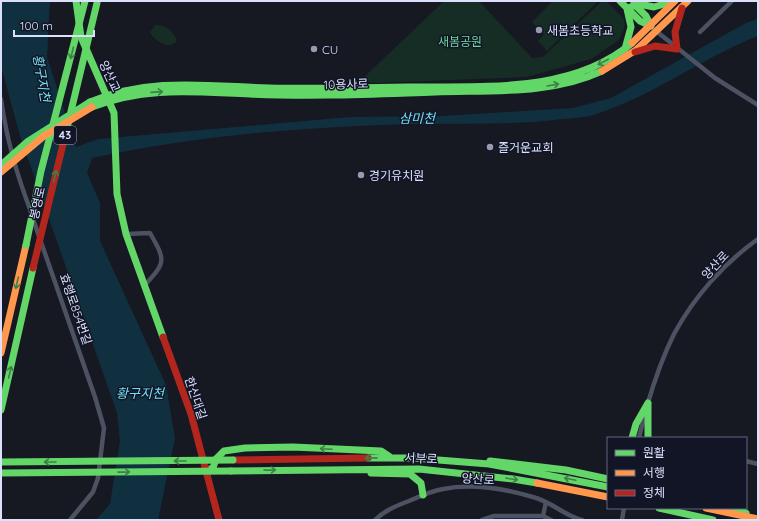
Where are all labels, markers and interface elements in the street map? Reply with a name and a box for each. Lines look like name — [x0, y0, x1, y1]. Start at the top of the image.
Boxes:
scale bar — [14, 12, 94, 38]
text: 100 m — [20, 18, 53, 33]
place label: 새봄초등학교 — [547, 23, 613, 38]
marker: 새봄초등학교 — [534, 25, 544, 35]
park label: 새봄공원 — [438, 34, 482, 49]
place label: CU — [322, 42, 338, 57]
marker: CU — [309, 44, 319, 54]
one-way arrow — [68, 46, 75, 59]
water label: 황구지천 — [30, 53, 54, 104]
street label: 양산교 — [96, 58, 124, 94]
one-way arrow — [598, 59, 610, 66]
street label: 10용사로 — [323, 76, 369, 92]
one-way arrow — [546, 81, 559, 89]
one-way arrow — [150, 88, 163, 95]
water label: 삼미천 — [399, 110, 436, 126]
road number: 43 — [54, 126, 76, 144]
place label: 즐거운교회 — [498, 140, 553, 155]
marker: 즐거운교회 — [485, 142, 495, 152]
place label: 경기유치원 — [369, 168, 424, 183]
one-way arrow — [51, 169, 59, 182]
marker: 경기유치원 — [356, 170, 366, 180]
street label: 봉영로 — [26, 185, 48, 221]
street label: 양산로 — [698, 248, 732, 282]
street label: 효행로854번길 — [57, 271, 95, 347]
one-way arrow — [13, 276, 21, 289]
one-way arrow — [6, 366, 14, 379]
street label: 한신대길 — [182, 375, 210, 421]
water label: 황구지천 — [116, 385, 165, 401]
legend — [607, 437, 747, 509]
one-way arrow — [320, 445, 333, 452]
text: 원활 — [643, 445, 665, 460]
street label: 서부로 — [404, 450, 438, 466]
one-way arrow — [365, 454, 378, 462]
one-way arrow — [174, 457, 187, 465]
one-way arrow — [44, 458, 57, 466]
text: 서행 — [643, 465, 665, 480]
one-way arrow — [263, 466, 276, 474]
one-way arrow — [117, 468, 130, 476]
street label: 양산로 — [461, 470, 495, 488]
one-way arrow — [564, 474, 577, 482]
one-way arrow — [505, 475, 518, 483]
text: 정체 — [643, 485, 665, 500]

